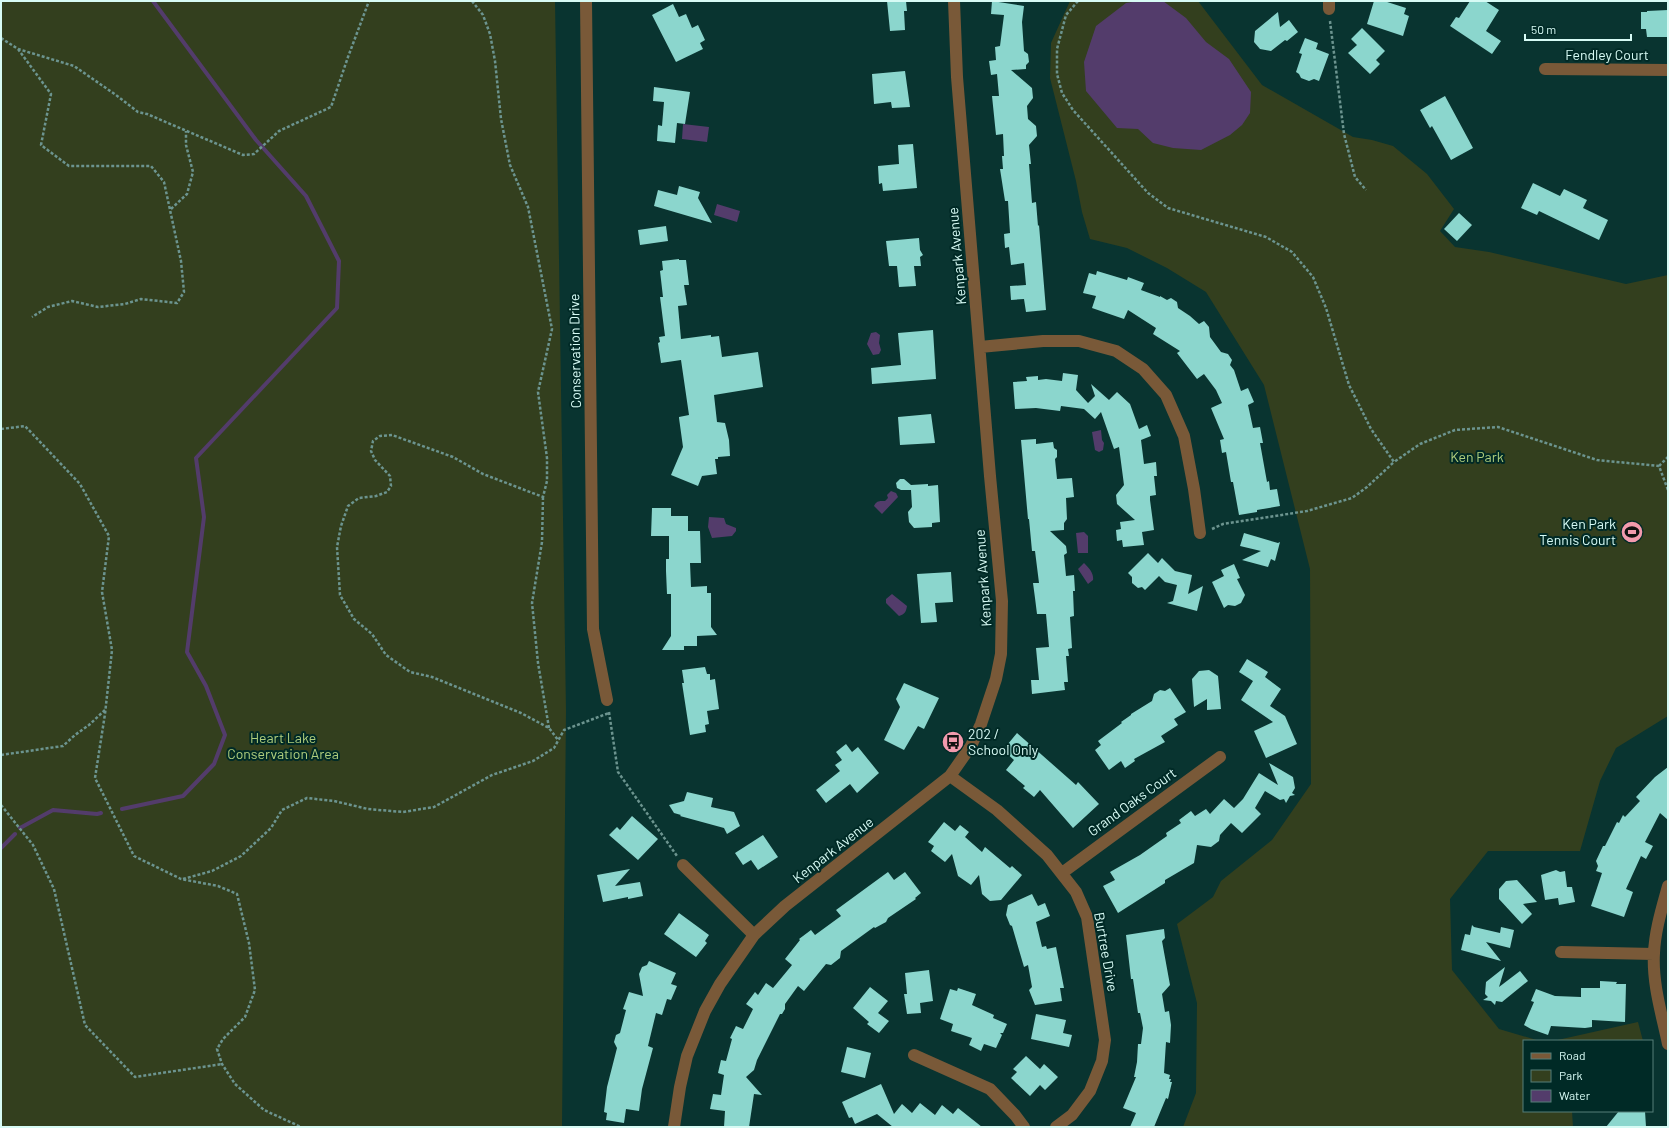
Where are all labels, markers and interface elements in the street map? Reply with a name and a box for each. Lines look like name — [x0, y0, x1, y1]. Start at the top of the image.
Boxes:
scale bar — [1525, 16, 1631, 42]
text: 50 m — [1531, 22, 1556, 36]
street label: Fendley Court — [1565, 46, 1649, 63]
street label: Kenpark Avenue — [944, 207, 969, 305]
street label: Conservation Drive — [565, 293, 584, 409]
park label: Ken Park — [1450, 448, 1504, 465]
place label: Ken Park Tennis Court — [1539, 515, 1616, 548]
sports icon: Ken Park Tennis Court — [1619, 519, 1645, 545]
street label: Kenpark Avenue — [971, 529, 994, 627]
place label: 202 / School Only — [968, 725, 1039, 758]
park label: Heart Lake Conservation Area — [227, 729, 339, 762]
bus stop icon: 202 / School Only — [940, 729, 966, 755]
street label: Grand Oaks Court — [1084, 764, 1179, 839]
street label: Kenpark Avenue — [789, 813, 876, 886]
street label: Burtree Drive — [1091, 911, 1122, 993]
legend — [1523, 1040, 1653, 1112]
text: Road — [1559, 1048, 1586, 1062]
text: Park — [1559, 1068, 1583, 1082]
text: Water — [1559, 1088, 1591, 1102]

